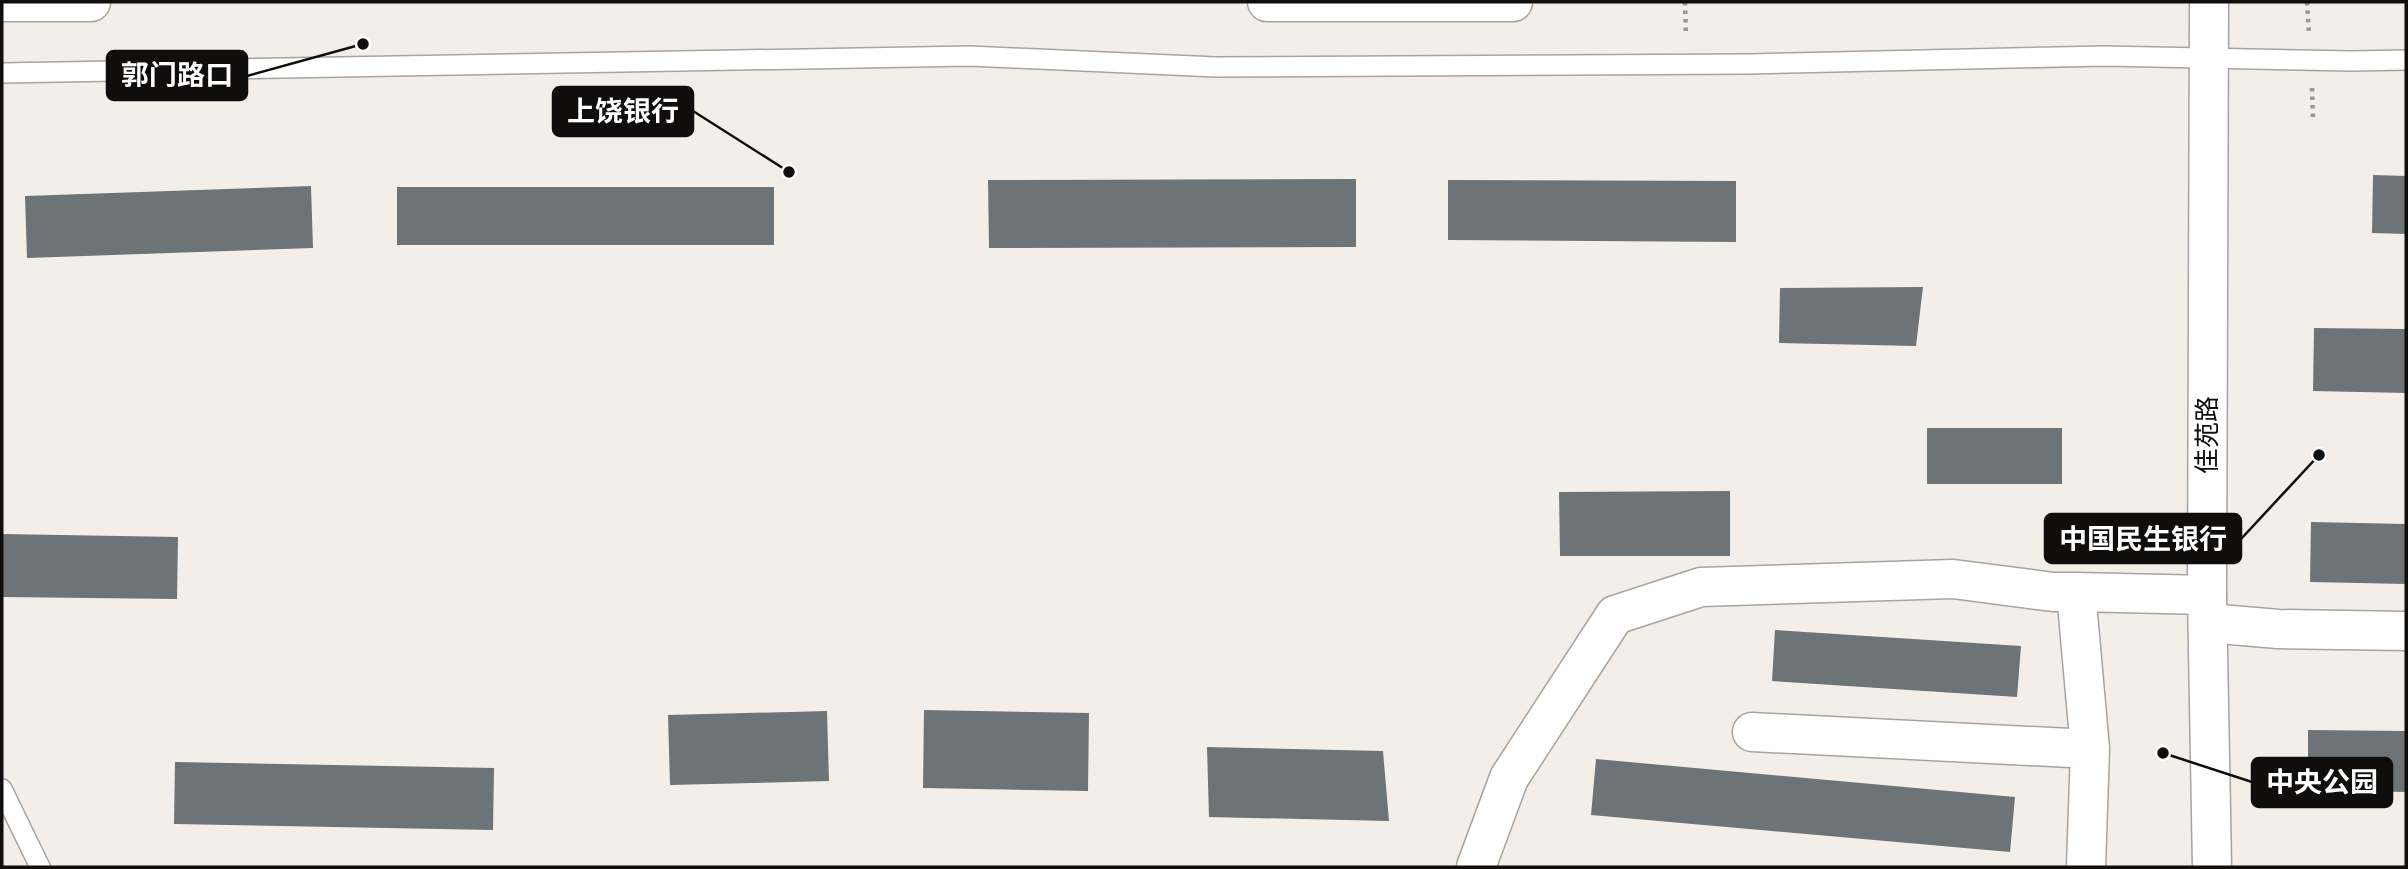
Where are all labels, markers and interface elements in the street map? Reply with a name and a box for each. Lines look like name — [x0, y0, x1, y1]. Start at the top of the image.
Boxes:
callout: 郭门路口 — [107, 51, 247, 100]
text: 郭门路口 — [121, 57, 233, 91]
callout: 上饶银行 — [553, 87, 693, 136]
text: 上饶银行 — [567, 93, 679, 127]
street label: 佳苑路 — [2190, 396, 2221, 474]
callout: 中国民生银行 — [2045, 514, 2241, 563]
text: 中国民生银行 — [2059, 521, 2227, 555]
callout: 中央公园 — [2252, 758, 2392, 807]
text: 中央公园 — [2266, 764, 2378, 798]

